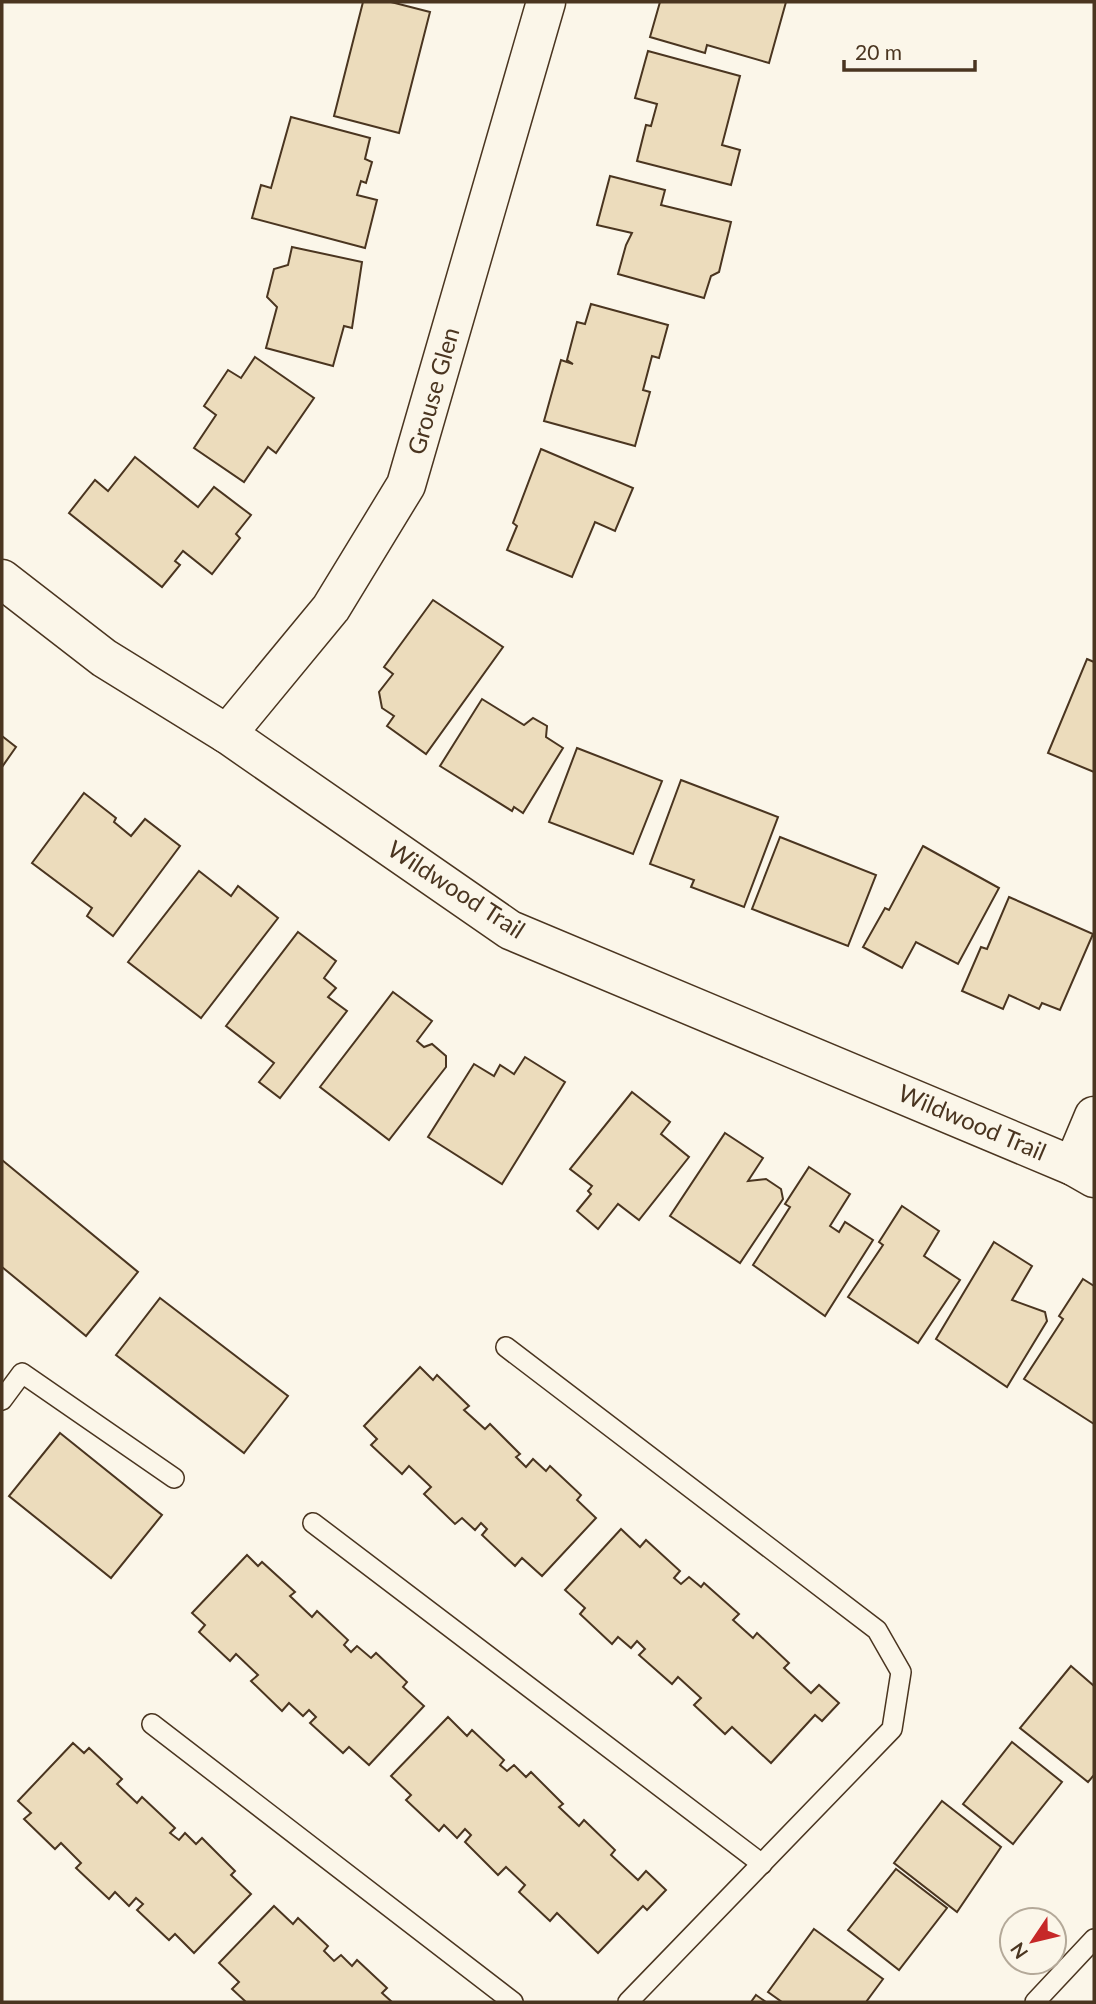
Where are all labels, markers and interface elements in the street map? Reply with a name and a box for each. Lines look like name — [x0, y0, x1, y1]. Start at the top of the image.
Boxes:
scale bar — [844, 28, 975, 72]
text: 20 m — [855, 39, 902, 64]
street label: Grouse Glen — [401, 324, 465, 458]
street label: Wildwood Trail — [383, 834, 531, 944]
street label: Wildwood Trail — [894, 1077, 1051, 1166]
north arrow — [998, 1906, 1068, 1976]
text: N — [1005, 1938, 1032, 1964]

